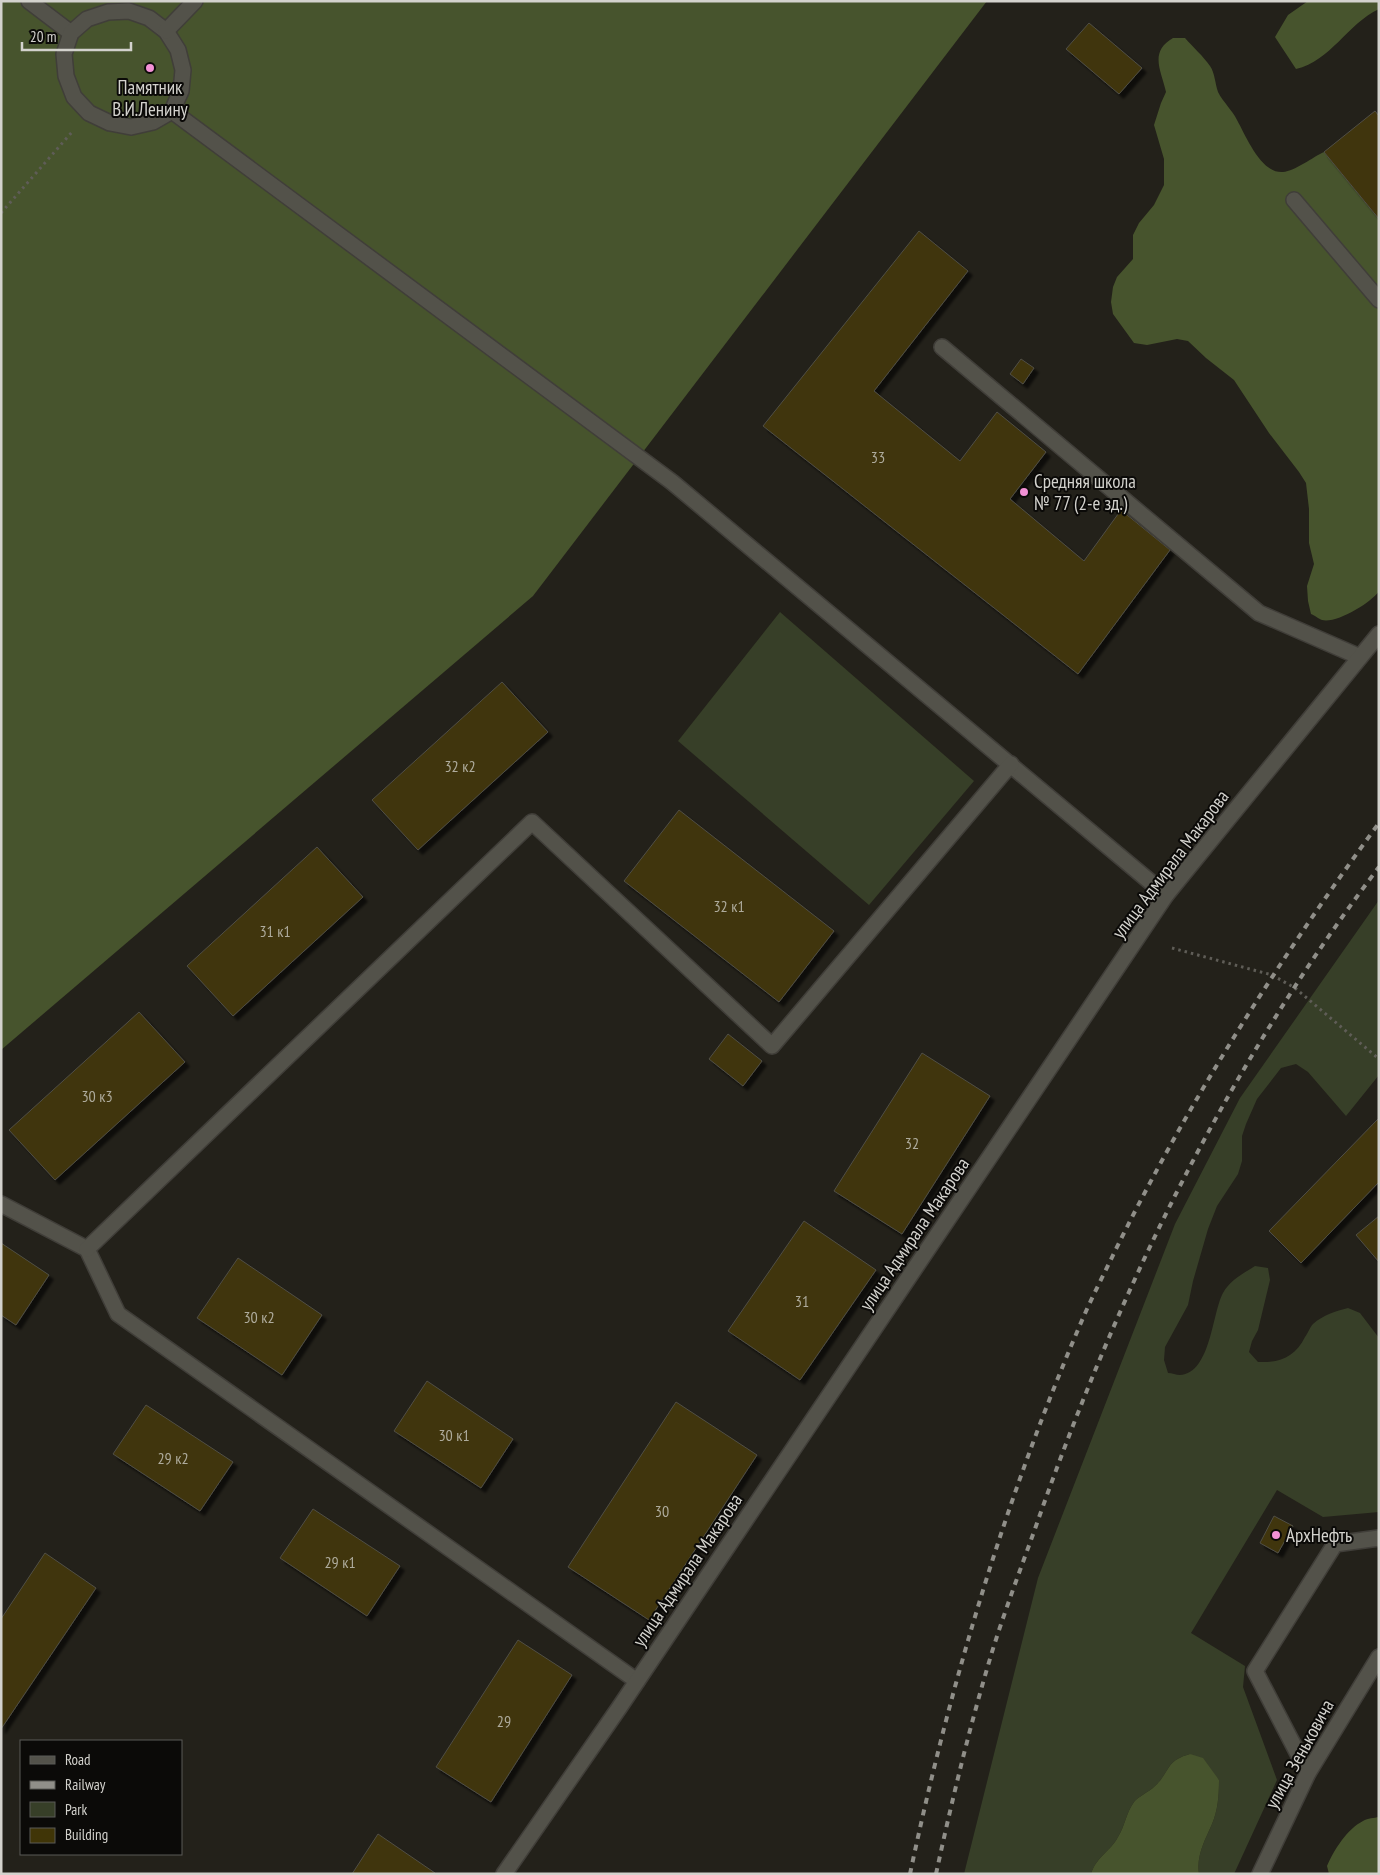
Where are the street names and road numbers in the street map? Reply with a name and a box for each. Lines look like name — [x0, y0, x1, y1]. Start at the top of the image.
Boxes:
street label: улица Адмирала Макарова — [1106, 785, 1234, 943]
street label: улица Адмирала Макарова — [854, 1153, 974, 1315]
street label: улица Адмирала Макарова — [627, 1489, 747, 1651]
street label: улица Зеньковича — [1259, 1695, 1339, 1813]

